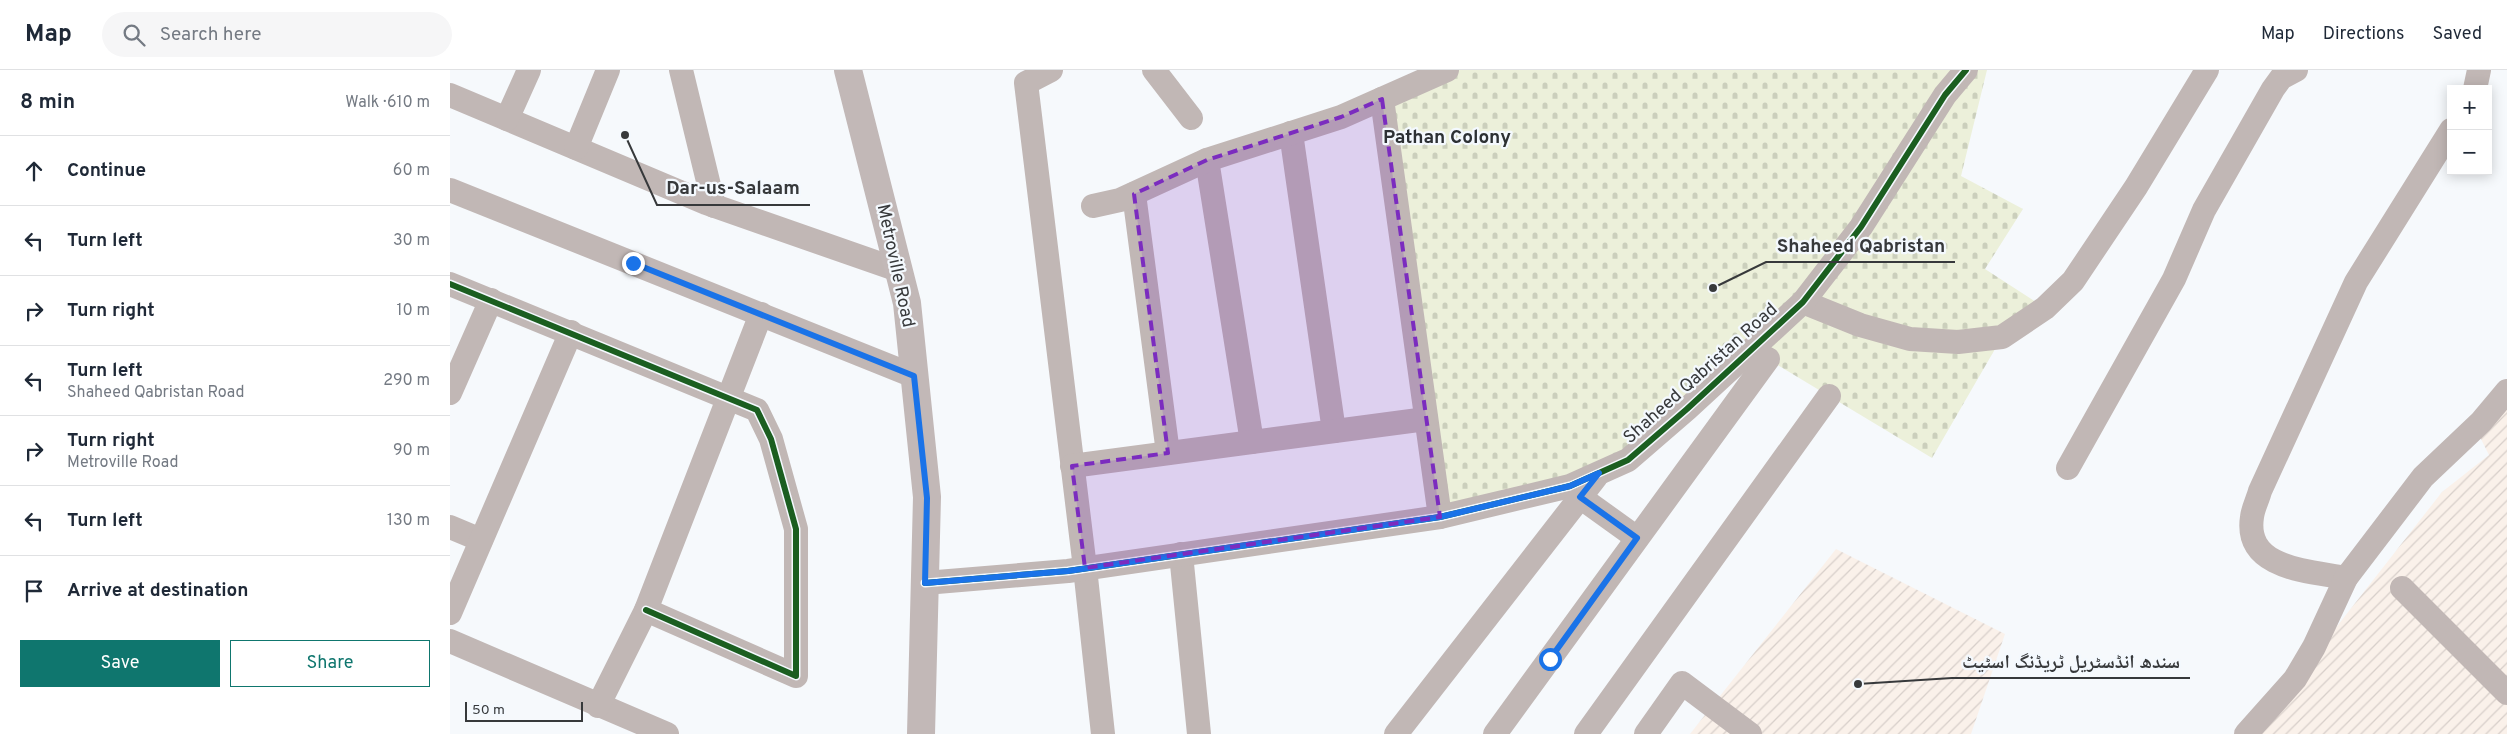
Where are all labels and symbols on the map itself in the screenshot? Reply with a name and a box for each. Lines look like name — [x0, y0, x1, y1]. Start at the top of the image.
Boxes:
district label: Pathan Colony — [1383, 126, 1511, 150]
callout: Dar-us-Salaam — [657, 171, 810, 205]
text: Dar-us-Salaam — [666, 177, 800, 201]
street label: Metroville Road — [871, 202, 919, 330]
callout: Shaheed Qabristan — [1766, 228, 1955, 262]
text: Shaheed Qabristan — [1777, 235, 1945, 259]
route end — [622, 252, 645, 275]
street label: Shaheed Qabristan Road — [1619, 299, 1783, 449]
callout: سندھ انڈسٹریل ٹریڈنگ اسٹیٹ — [1952, 644, 2190, 678]
route start — [1539, 648, 1562, 671]
text: سندھ انڈسٹریل ٹریڈنگ اسٹیٹ — [1962, 651, 2180, 675]
scale bar — [465, 699, 582, 722]

